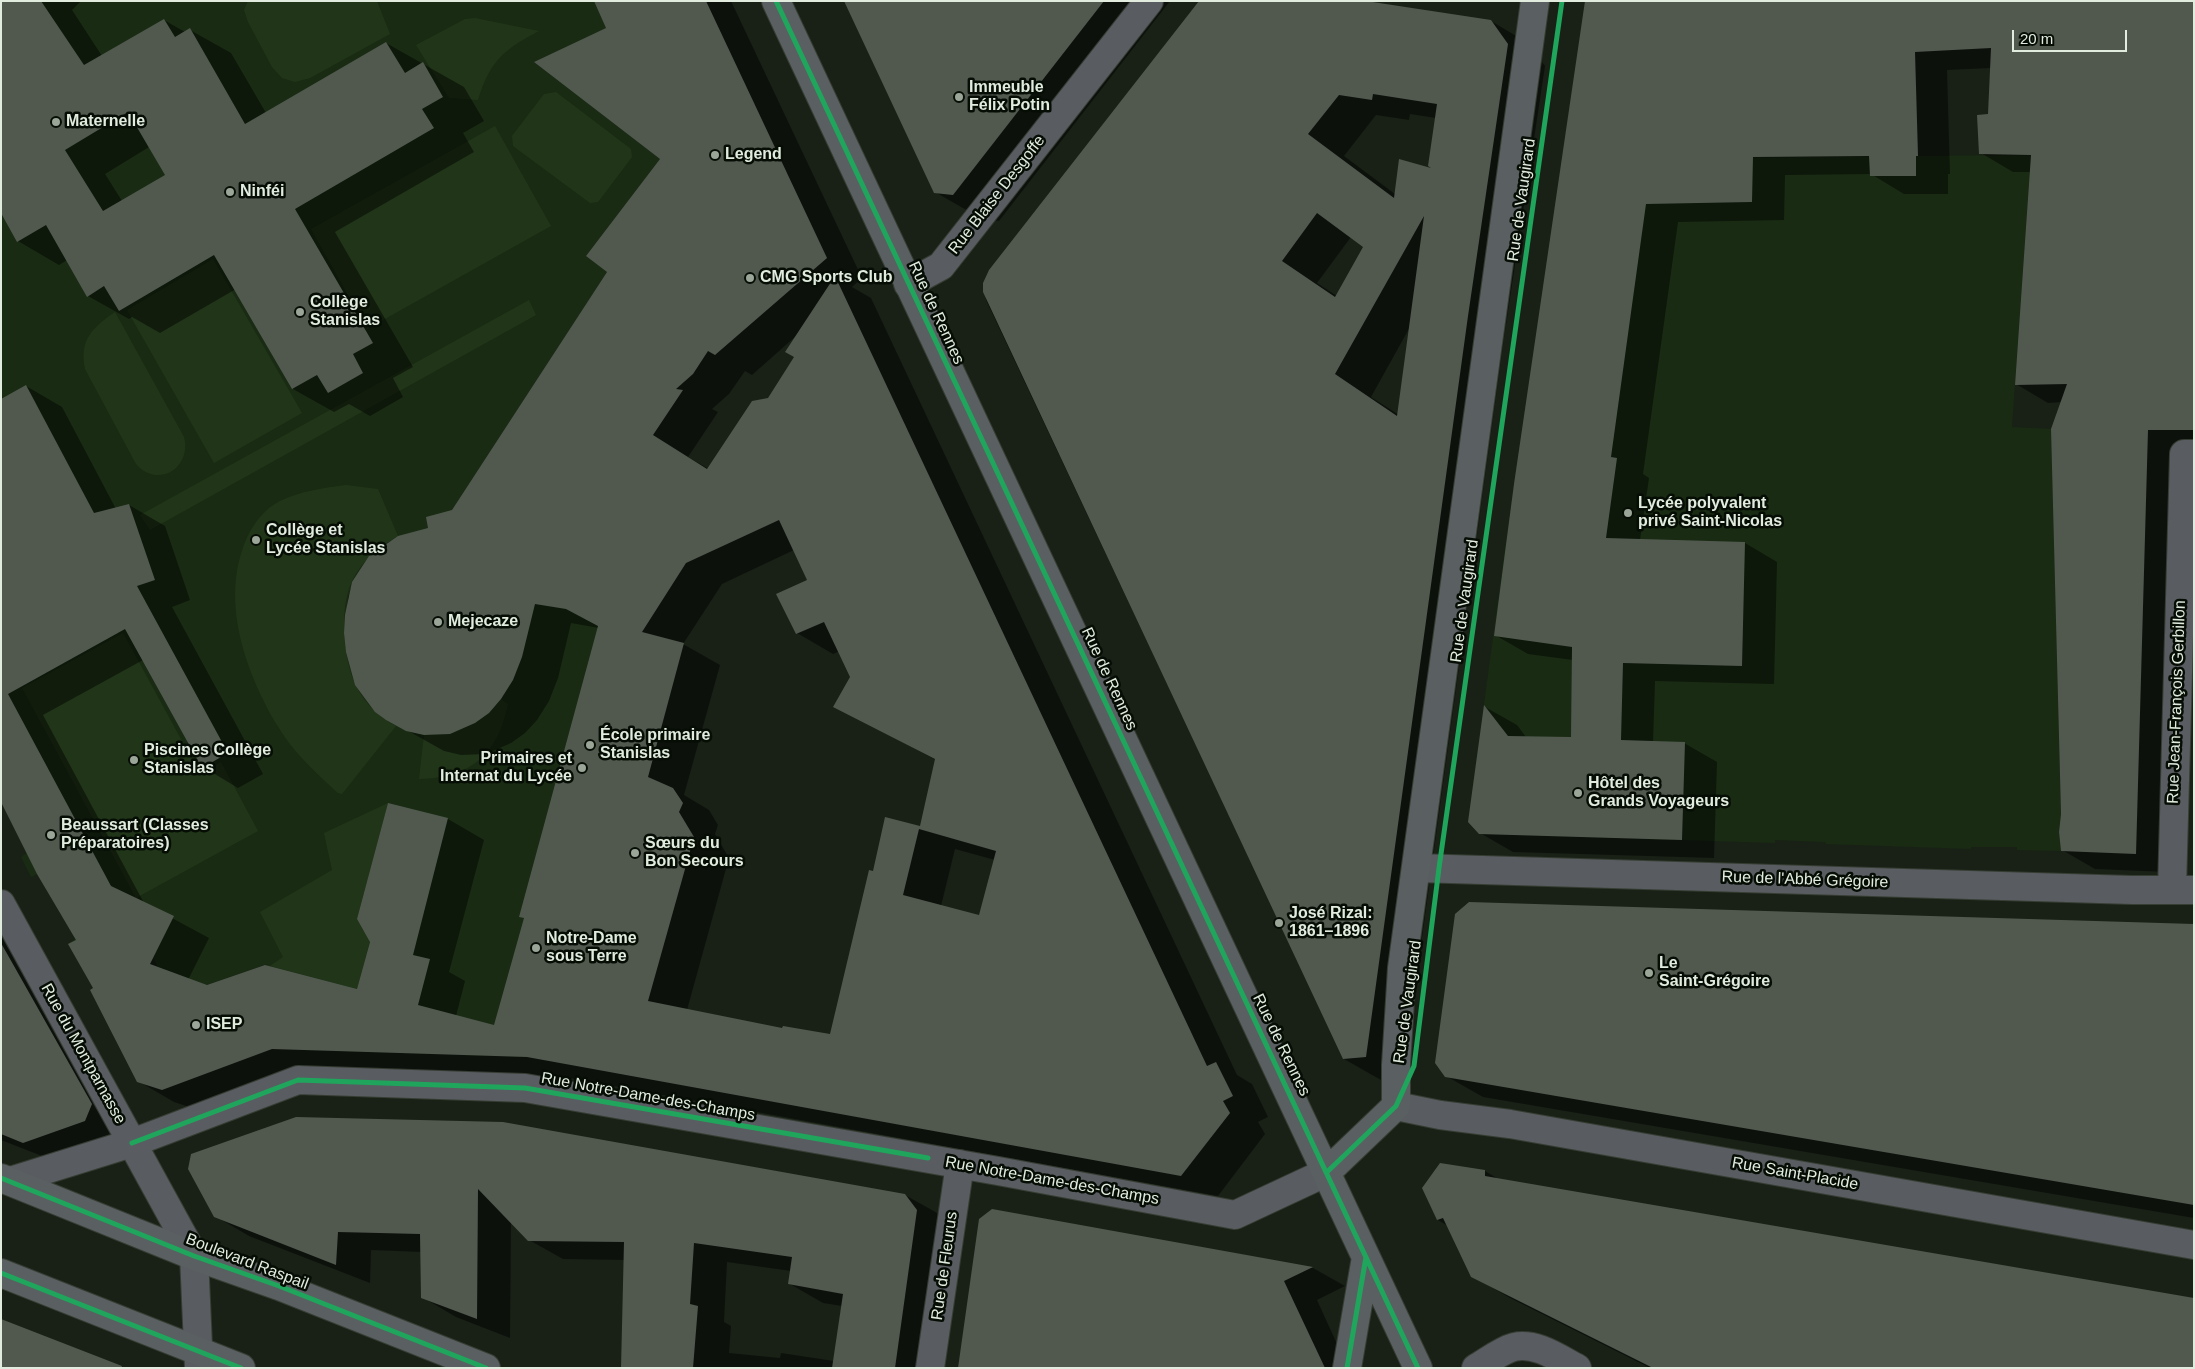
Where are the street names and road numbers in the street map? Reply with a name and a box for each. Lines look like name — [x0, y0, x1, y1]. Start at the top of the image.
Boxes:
street label: Rue Blaise Desgoffe — [945, 132, 1049, 258]
street label: Rue de Vaugirard — [1504, 137, 1540, 263]
street label: Rue de Rennes — [904, 259, 968, 367]
street label: Rue de Vaugirard — [1447, 538, 1483, 664]
street label: Rue Jean-François Gerbillon — [2164, 600, 2190, 804]
street label: Rue de Rennes — [1077, 625, 1141, 733]
street label: Rue de l'Abbé Grégoire — [1721, 867, 1889, 893]
street label: Rue de Vaugirard — [1390, 939, 1426, 1065]
street label: Rue du Montparnasse — [36, 981, 130, 1127]
street label: Rue de Rennes — [1248, 991, 1314, 1099]
street label: Rue Notre-Dame-des-Champs — [540, 1069, 756, 1125]
street label: Rue Notre-Dame-des-Champs — [944, 1153, 1160, 1209]
street label: Rue Saint-Placide — [1730, 1153, 1860, 1195]
street label: Rue de Fleurus — [928, 1211, 962, 1321]
street label: Boulevard Raspail — [183, 1230, 311, 1294]

